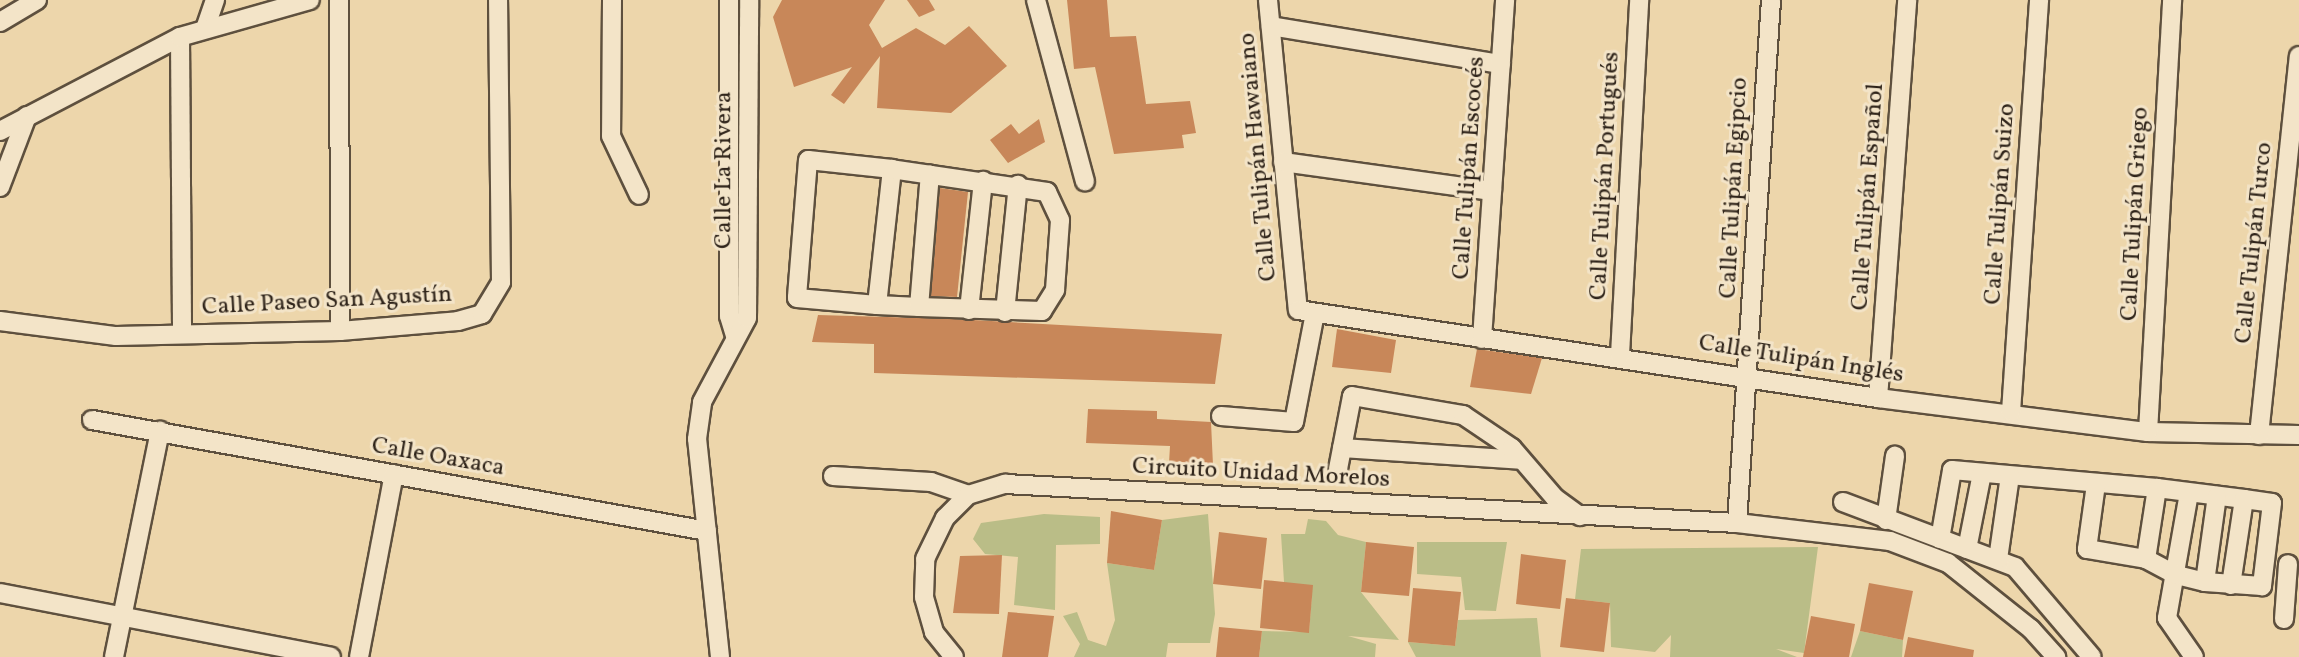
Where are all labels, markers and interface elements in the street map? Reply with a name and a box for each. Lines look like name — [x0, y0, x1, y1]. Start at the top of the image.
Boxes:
street label: Calle Tulipán Hawaiano — [1234, 31, 1284, 283]
street label: Calle Tulipán Portugués — [1585, 51, 1627, 301]
street label: Calle Tulipán Escocés — [1448, 55, 1492, 281]
street label: Calle Tulipán Egipcio — [1715, 76, 1755, 300]
street label: Calle Tulipán Español — [1847, 82, 1891, 312]
street label: Calle La Rivera — [711, 91, 739, 249]
street label: Calle Tulipán Suizo — [1980, 102, 2022, 306]
street label: Calle Tulipán Griego — [2116, 106, 2156, 322]
street label: Calle Tulipán Turco — [2230, 140, 2280, 346]
street label: Calle Paseo San Agustín — [201, 281, 453, 323]
street label: Calle Tulipán Inglés — [1696, 330, 1906, 390]
street label: Calle Oaxaca — [369, 432, 507, 484]
street label: Circuito Unidad Morelos — [1131, 453, 1391, 495]

